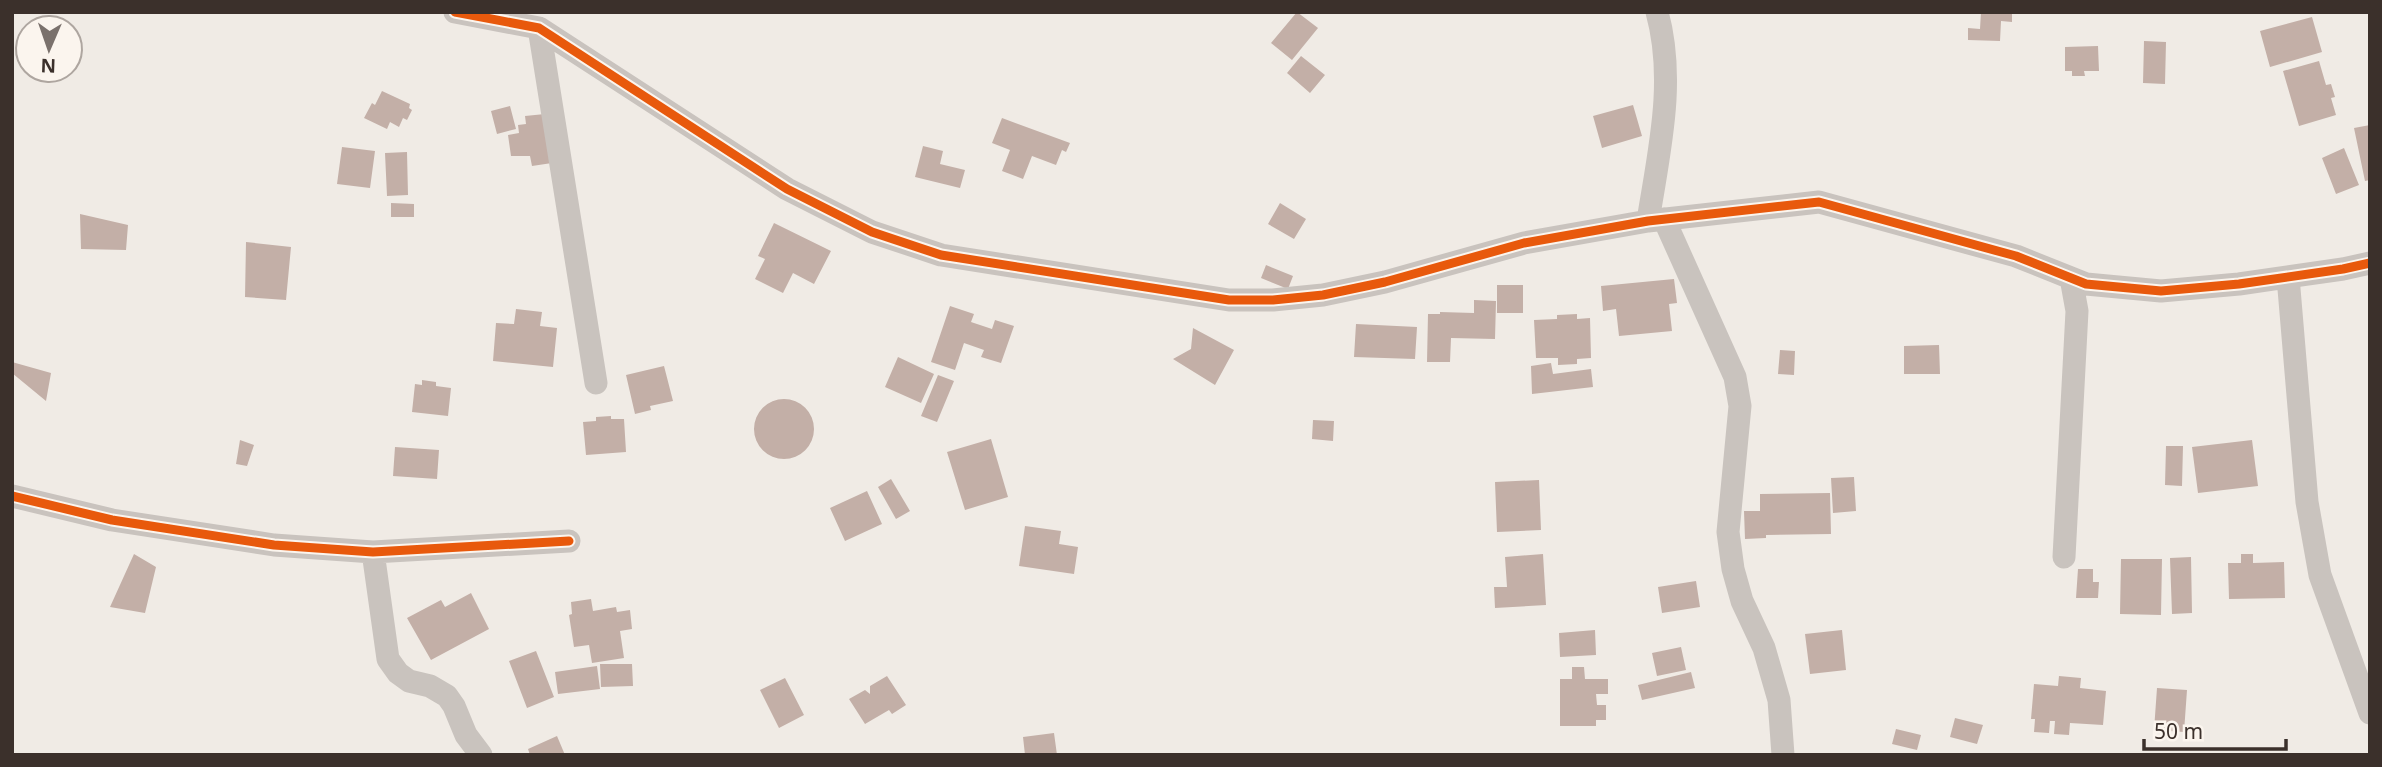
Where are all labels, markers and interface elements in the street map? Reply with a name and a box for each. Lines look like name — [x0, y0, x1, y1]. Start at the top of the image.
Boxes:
north arrow — [14, 14, 84, 84]
text: N — [40, 53, 57, 79]
scale bar — [2144, 708, 2286, 752]
text: 50 m — [2154, 717, 2203, 745]

